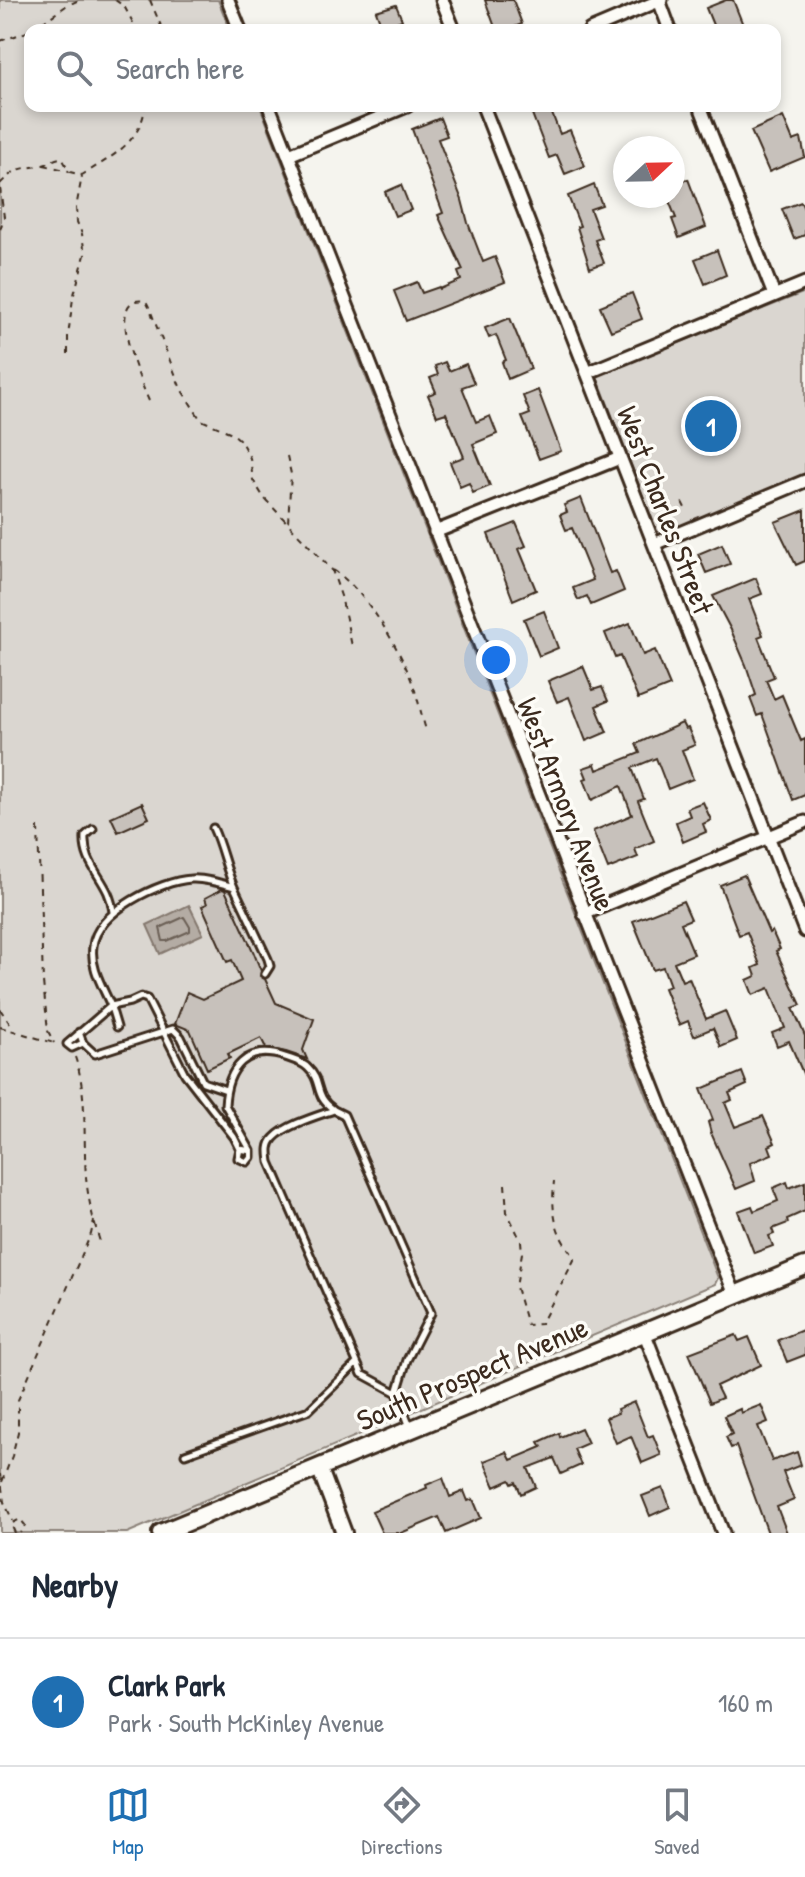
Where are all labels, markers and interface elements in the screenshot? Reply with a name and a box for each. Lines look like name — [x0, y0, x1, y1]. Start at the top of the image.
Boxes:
search box — [24, 24, 781, 112]
icon: search — [52, 46, 96, 90]
text: Search here — [116, 48, 244, 88]
north arrow — [613, 136, 685, 208]
pin: 1 — [685, 396, 737, 456]
street label: West Charles Street — [608, 400, 724, 620]
your location — [476, 640, 516, 680]
street label: West Armory Avenue — [508, 692, 626, 916]
street label: South Prospect Avenue — [350, 1306, 594, 1440]
text: Nearby — [32, 1562, 118, 1608]
text: Clark Park — [108, 1665, 225, 1705]
text: 1 — [53, 1685, 63, 1720]
text: 160 m — [718, 1685, 773, 1720]
text: Park · South McKinley Avenue — [108, 1705, 384, 1740]
tab: Map — [106, 1783, 150, 1861]
tab: Directions — [362, 1783, 443, 1861]
tab: Saved — [654, 1783, 699, 1861]

